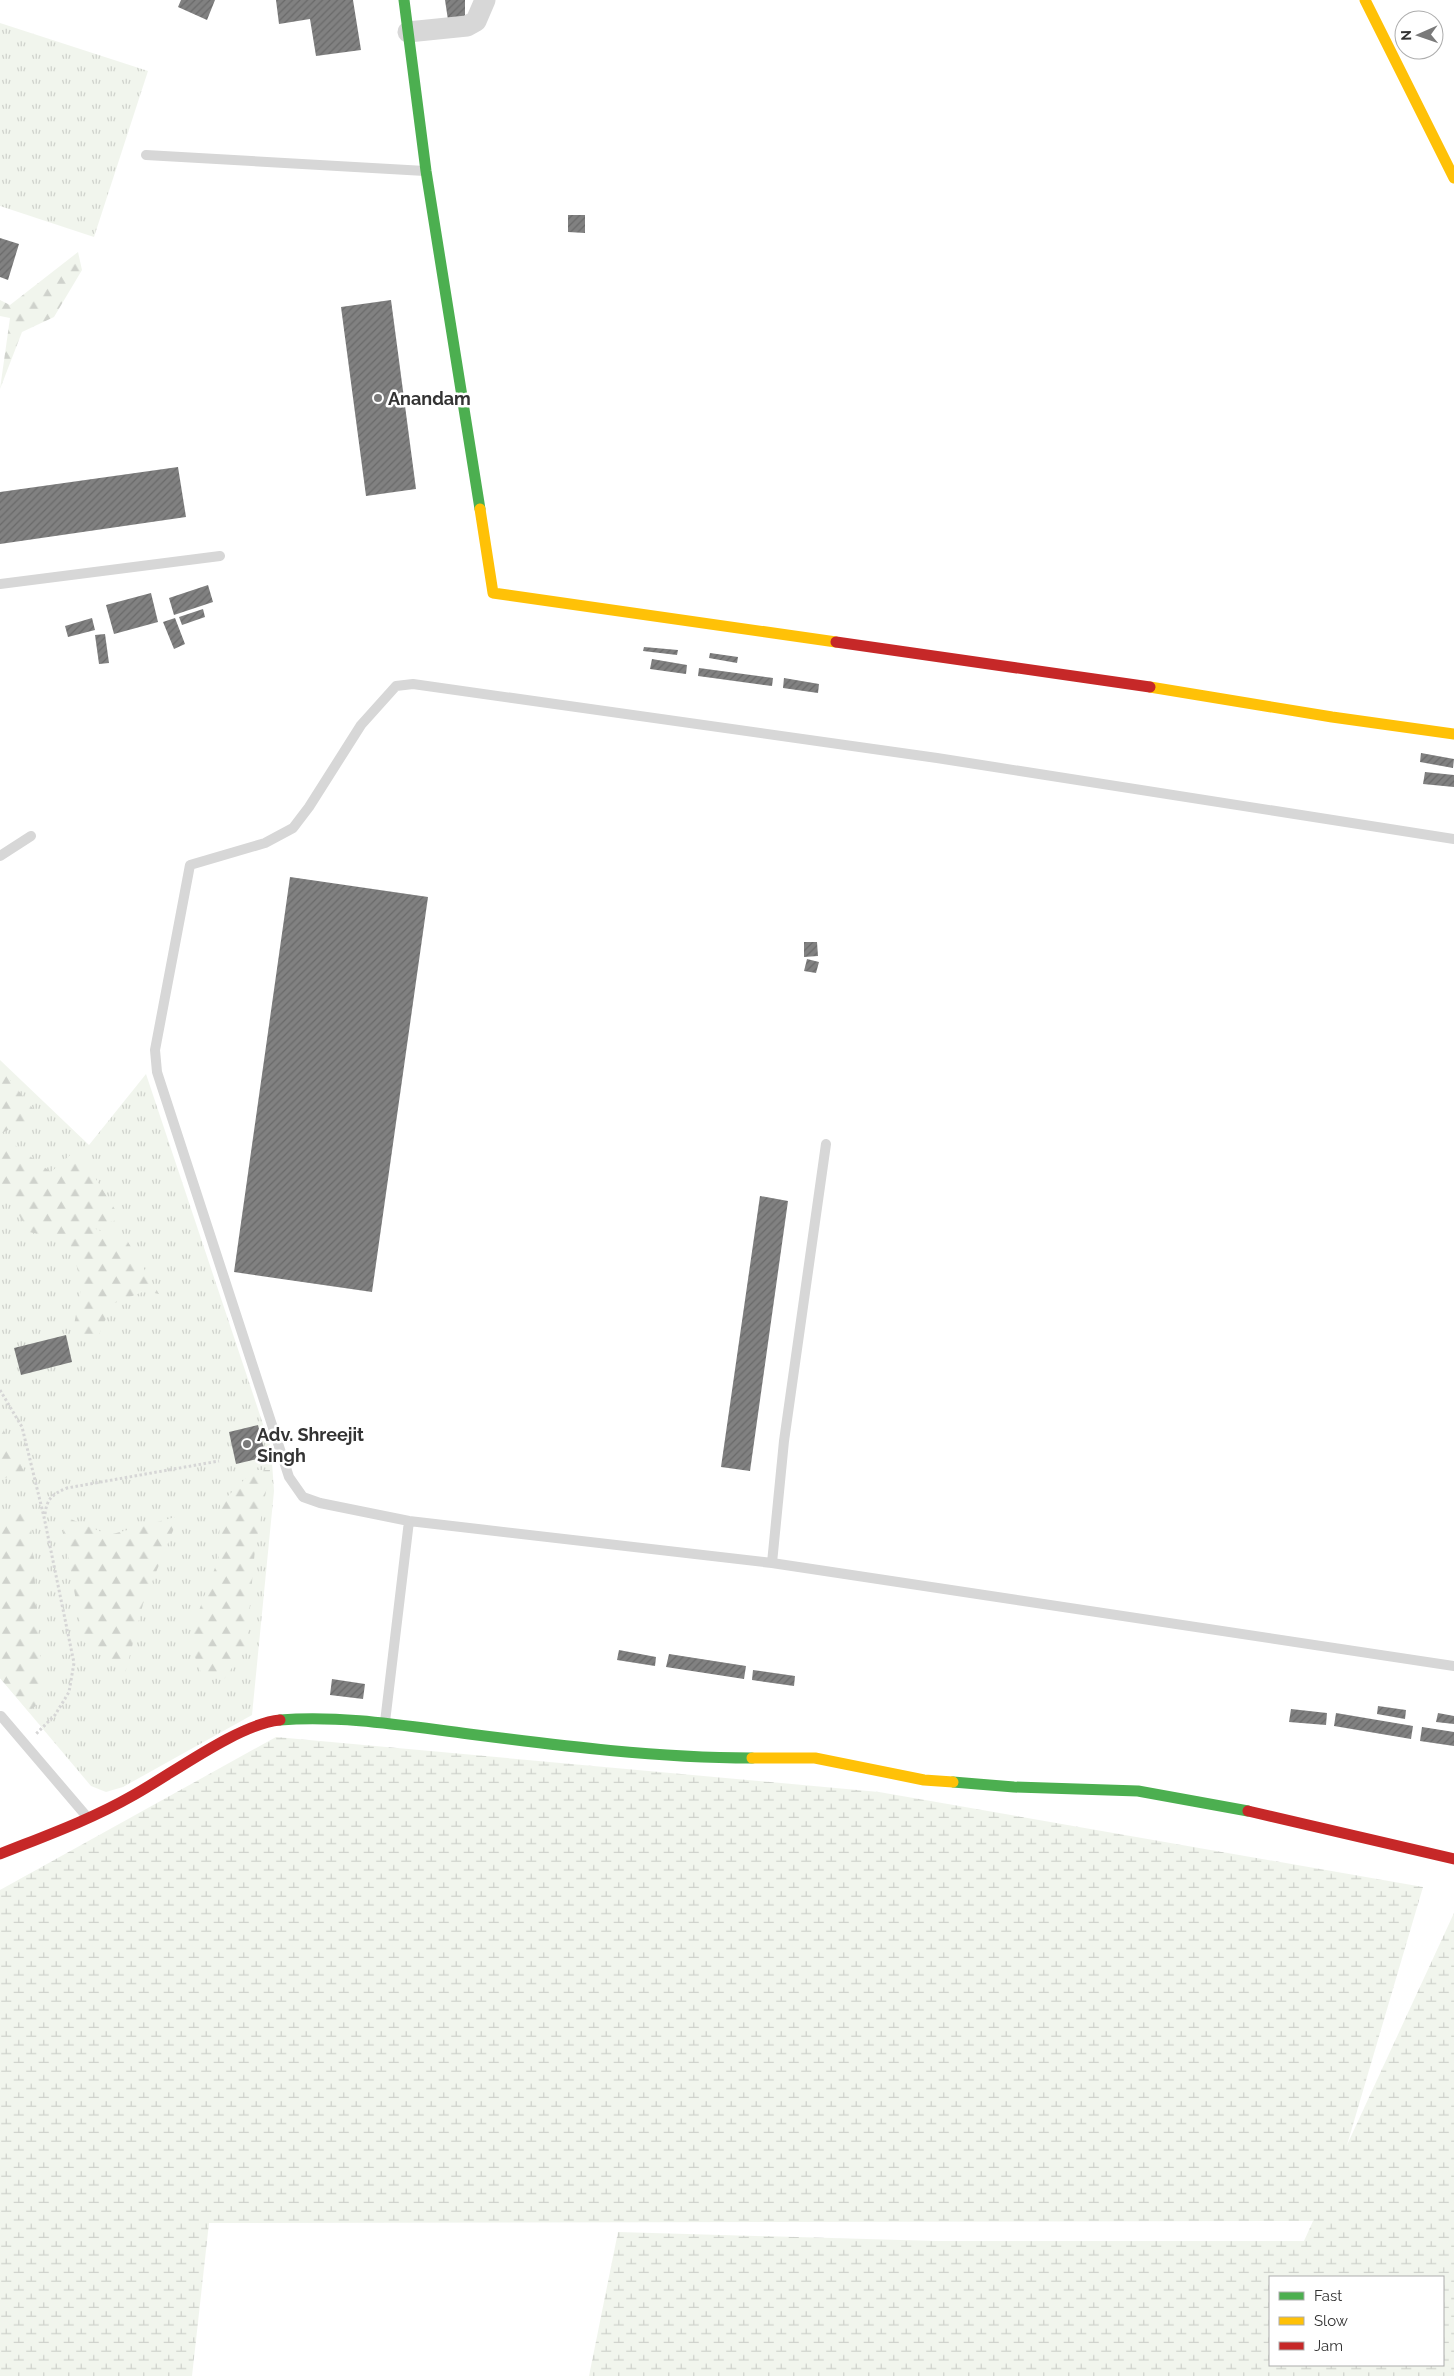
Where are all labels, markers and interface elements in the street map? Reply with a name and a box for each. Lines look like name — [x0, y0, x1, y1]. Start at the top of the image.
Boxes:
north arrow — [1394, 10, 1444, 60]
text: N — [1398, 30, 1414, 41]
place label: Anandam — [388, 388, 471, 409]
marker: Anandam — [372, 392, 384, 404]
place label: Adv. Shreejit Singh — [257, 1424, 364, 1466]
marker: Adv. Shreejit Singh — [241, 1438, 253, 1450]
legend — [1269, 2276, 1444, 2366]
text: Fast — [1314, 2287, 1342, 2305]
text: Slow — [1314, 2312, 1348, 2330]
text: Jam — [1314, 2337, 1343, 2355]

